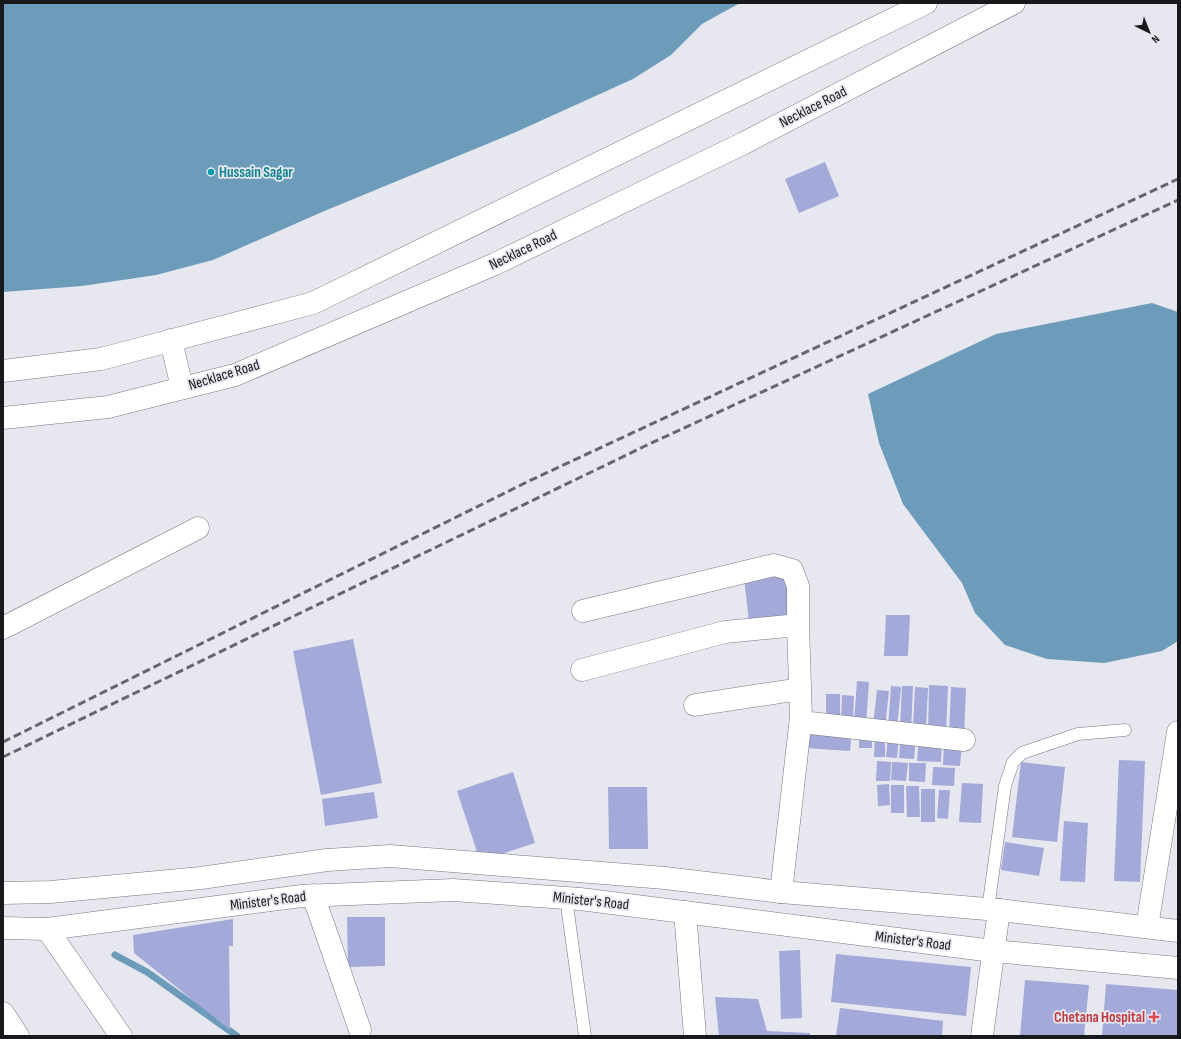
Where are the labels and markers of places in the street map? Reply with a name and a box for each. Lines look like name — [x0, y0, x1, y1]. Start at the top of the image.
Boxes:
place label: Hussain Sagar — [219, 163, 293, 182]
marker: Hussain Sagar — [206, 167, 216, 177]
place label: Chetana Hospital — [1054, 1008, 1145, 1027]
marker: Chetana Hospital — [1148, 1011, 1160, 1023]

